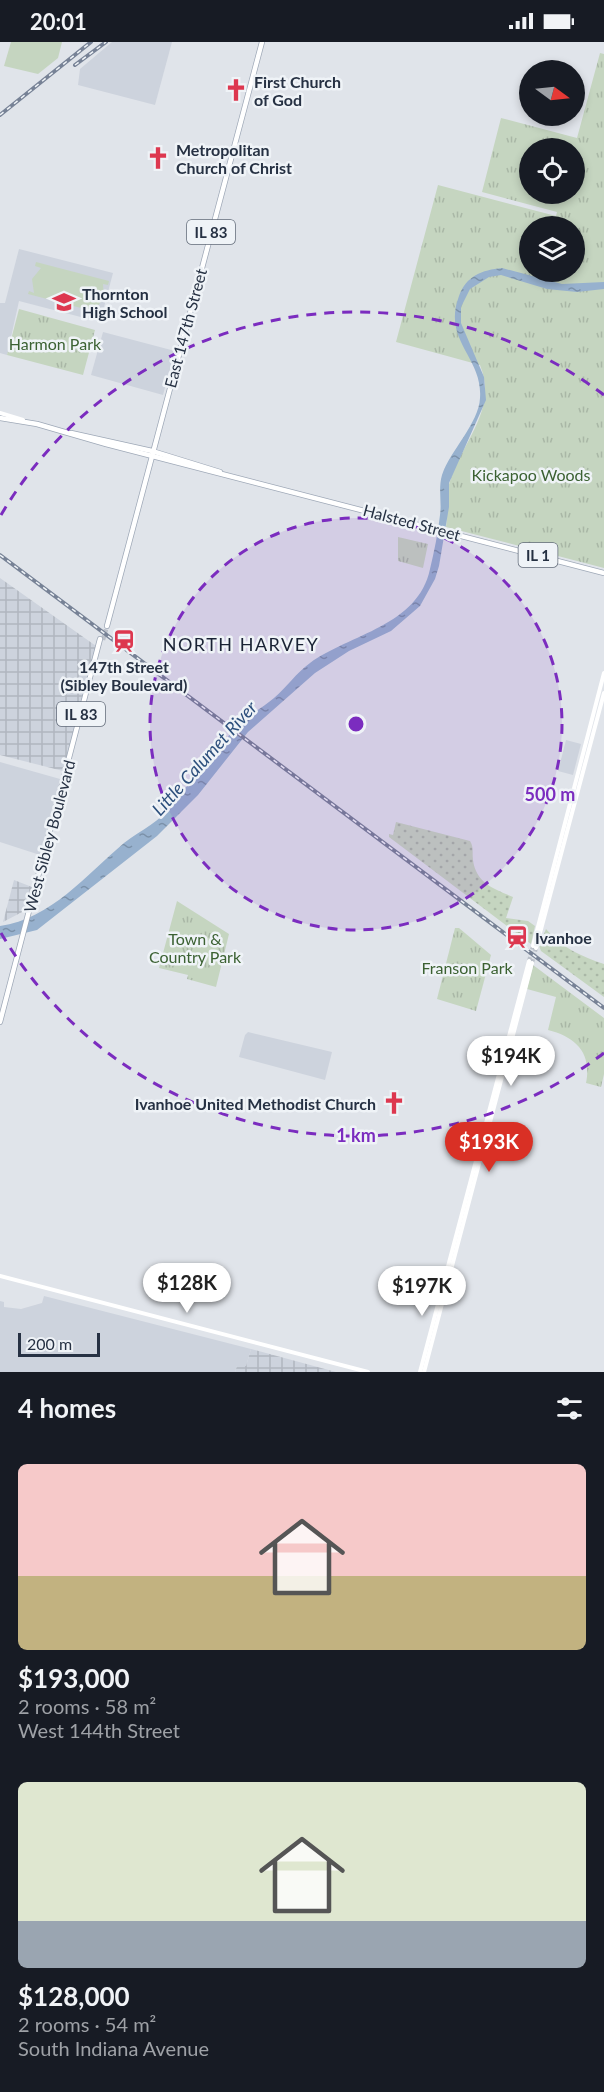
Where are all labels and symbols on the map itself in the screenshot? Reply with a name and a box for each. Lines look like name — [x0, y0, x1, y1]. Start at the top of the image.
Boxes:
north arrow — [519, 60, 585, 126]
place label: First Church of God — [254, 72, 341, 109]
church icon: First Church of God — [223, 77, 249, 103]
place label: Metropolitan Church of Christ — [176, 140, 292, 177]
church icon: Metropolitan Church of Christ — [145, 145, 171, 171]
road number: IL 83 — [187, 220, 235, 244]
street label: East 147th Street — [160, 266, 210, 390]
place label: Thornton High School — [82, 284, 168, 321]
school or university icon: Thornton High School — [51, 289, 77, 315]
park label: Harmon Park — [9, 334, 102, 353]
park label: Kickapoo Woods — [472, 465, 590, 484]
street label: Halsted Street — [361, 500, 463, 544]
road number: IL 1 — [518, 543, 558, 567]
station icon: 147th Street (Sibley Boulevard) — [111, 628, 137, 654]
district label: NORTH HARVEY — [163, 633, 319, 655]
place label: 147th Street (Sibley Boulevard) — [60, 657, 188, 694]
water label: Little Calumet River — [147, 696, 262, 820]
road number: IL 83 — [57, 702, 105, 726]
centre of rings — [346, 714, 366, 734]
street label: West Sibley Boulevard — [20, 758, 78, 914]
text: 500 m — [525, 783, 575, 805]
station icon: Ivanhoe — [504, 924, 530, 950]
place label: Ivanhoe — [535, 928, 592, 947]
park label: Town & Country Park — [149, 929, 242, 966]
park label: Franson Park — [421, 958, 513, 977]
pin: $194K — [469, 1036, 553, 1087]
church icon: Ivanhoe United Methodist Church — [381, 1090, 407, 1116]
place label: Ivanhoe United Methodist Church — [135, 1094, 376, 1113]
pin: $193K — [447, 1122, 531, 1173]
text: 1 km — [336, 1124, 376, 1146]
pin: $128K — [145, 1263, 229, 1314]
pin: $197K — [380, 1266, 464, 1317]
scale bar — [18, 1330, 100, 1358]

